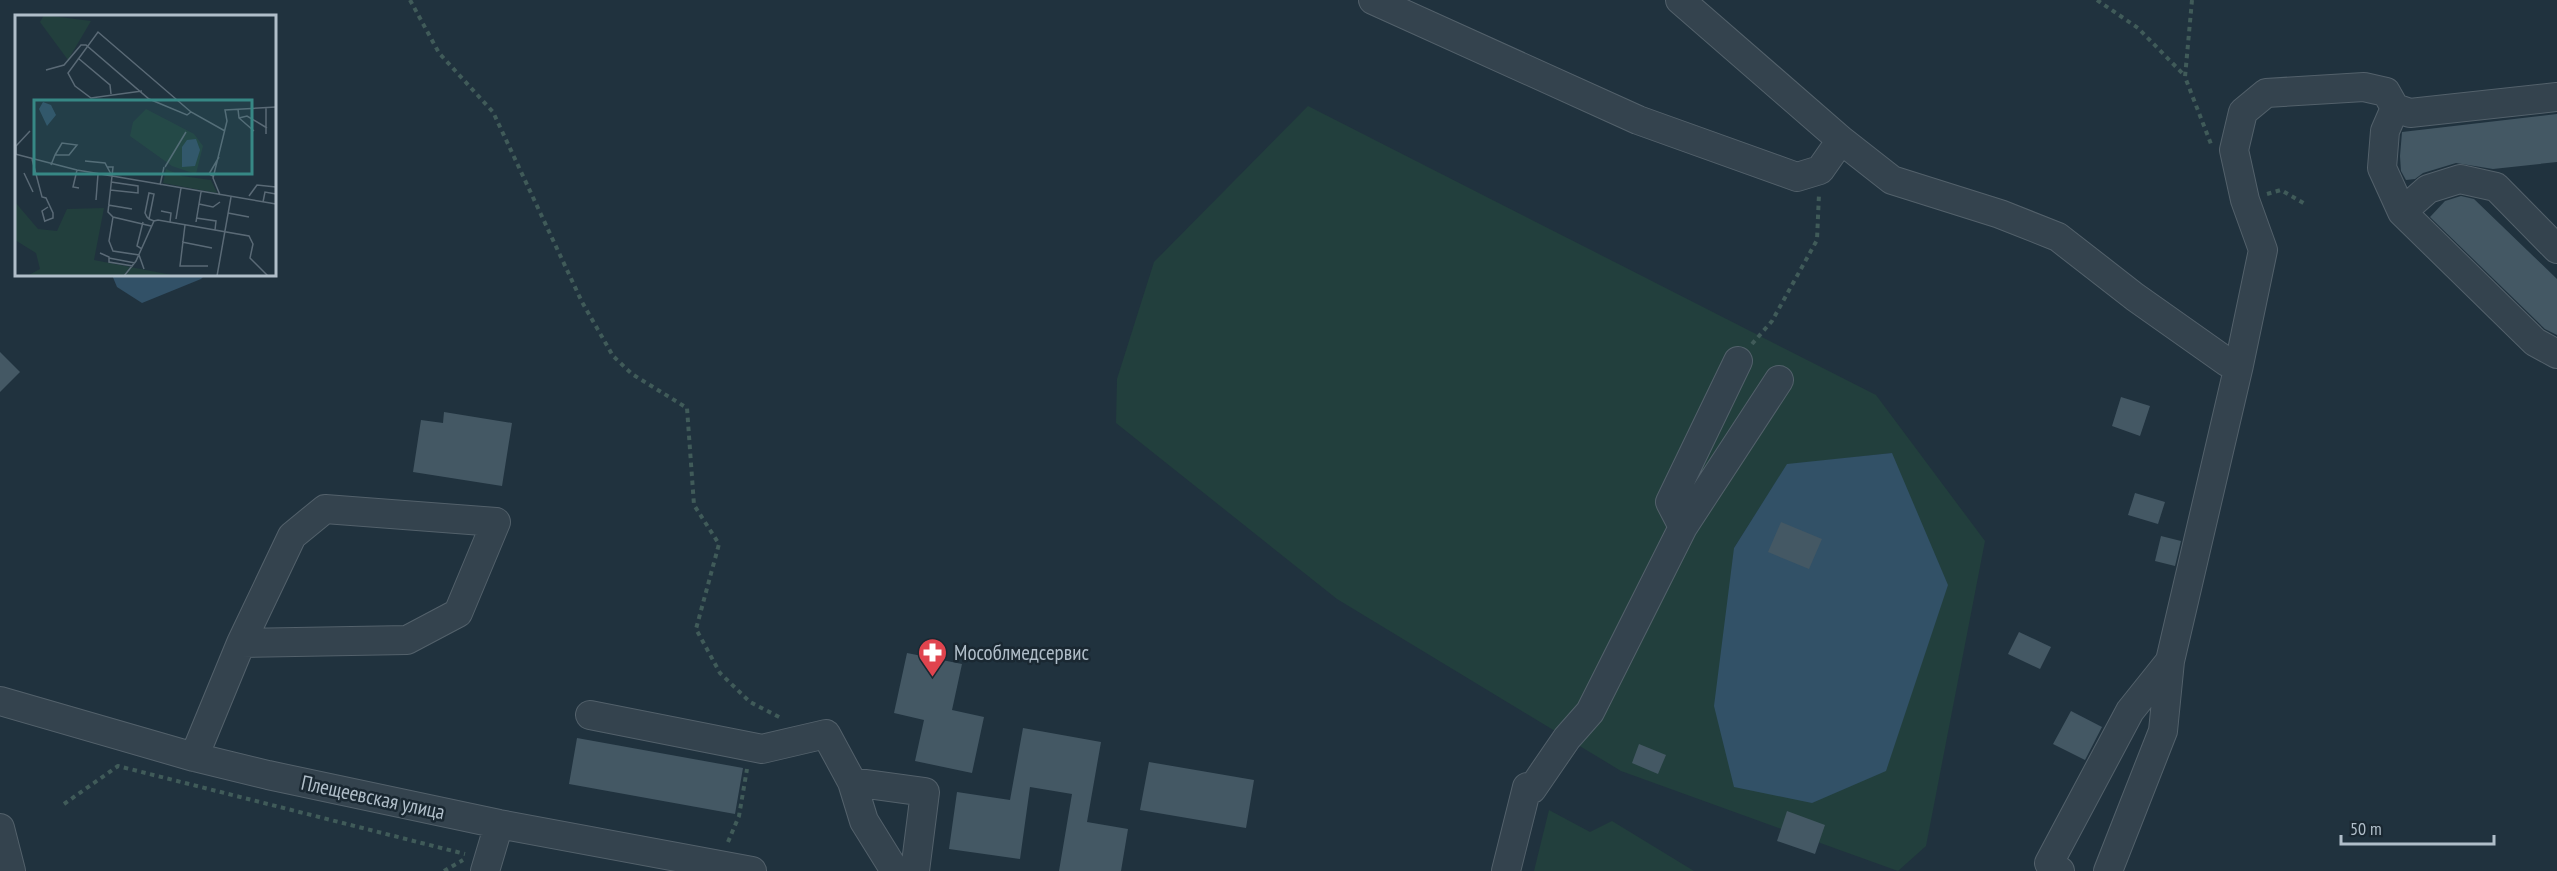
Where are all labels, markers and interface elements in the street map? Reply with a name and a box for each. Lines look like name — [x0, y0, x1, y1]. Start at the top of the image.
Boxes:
inset map — [15, 15, 276, 276]
pharmacy icon: Мособлмедсервис — [917, 636, 949, 678]
place label: Мособлмедсервис — [954, 639, 1089, 666]
street label: Плещеевская улица — [299, 769, 447, 825]
scale bar — [2341, 808, 2494, 846]
text: 50 m — [2350, 817, 2382, 840]

